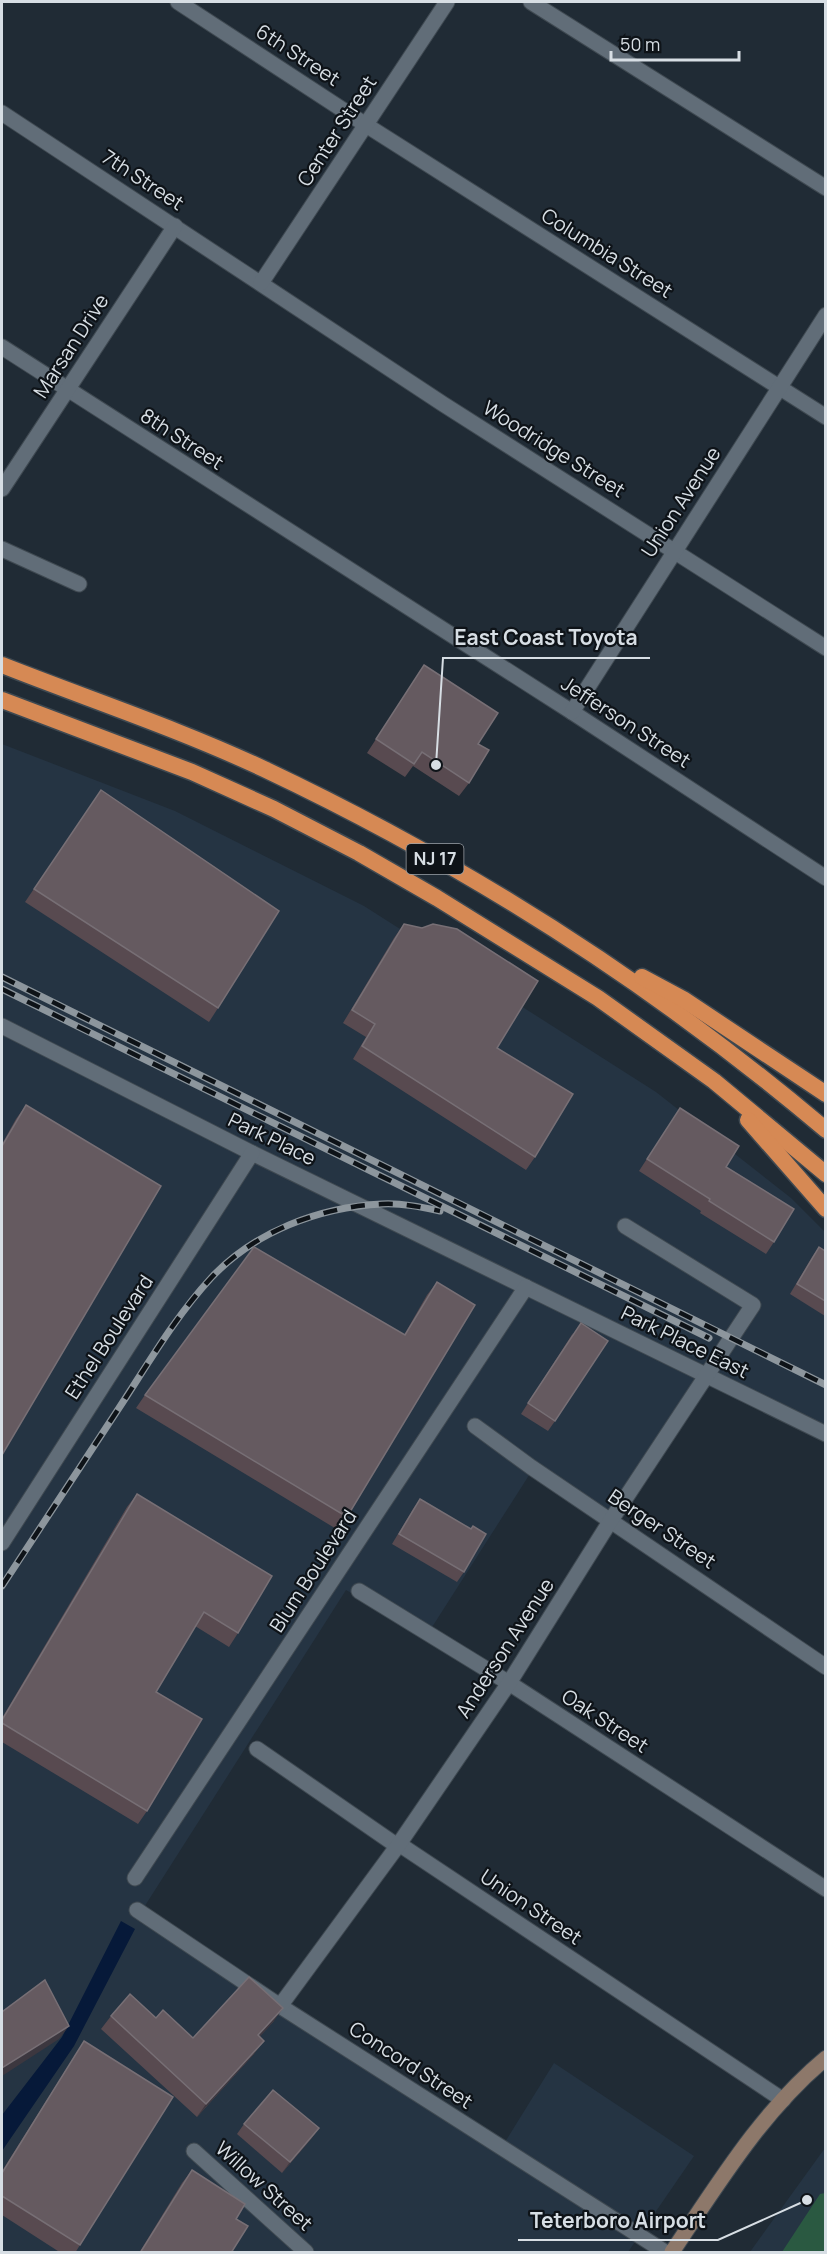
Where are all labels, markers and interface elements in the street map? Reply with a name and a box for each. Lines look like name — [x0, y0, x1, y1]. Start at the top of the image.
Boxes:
street label: 6th Street — [251, 17, 345, 92]
scale bar — [611, 24, 738, 62]
text: 50 m — [620, 32, 660, 56]
street label: Center Street — [291, 70, 382, 191]
street label: 7th Street — [97, 143, 189, 216]
street label: Columbia Street — [537, 201, 678, 304]
street label: Marsan Drive — [27, 288, 114, 403]
street label: Woodridge Street — [478, 394, 631, 503]
street label: 8th Street — [135, 402, 229, 476]
street label: Union Avenue — [635, 441, 726, 562]
callout: East Coast Toyota — [443, 619, 650, 658]
text: East Coast Toyota — [454, 623, 638, 651]
street label: Jefferson Street — [556, 670, 696, 774]
road number: NJ 17 — [406, 844, 464, 874]
street label: Park Place — [224, 1106, 320, 1171]
street label: Ethel Boulevard — [58, 1269, 159, 1404]
street label: Park Place East — [617, 1299, 754, 1384]
street label: Berger Street — [603, 1483, 721, 1575]
street label: Blum Boulevard — [263, 1504, 362, 1637]
street label: Anderson Avenue — [449, 1573, 560, 1723]
street label: Oak Street — [557, 1683, 654, 1759]
street label: Union Street — [475, 1863, 587, 1951]
street label: Concord Street — [344, 2015, 478, 2115]
street label: Willow Street — [210, 2135, 319, 2236]
callout: Teterboro Airport — [518, 2201, 718, 2240]
text: Teterboro Airport — [530, 2206, 706, 2234]

